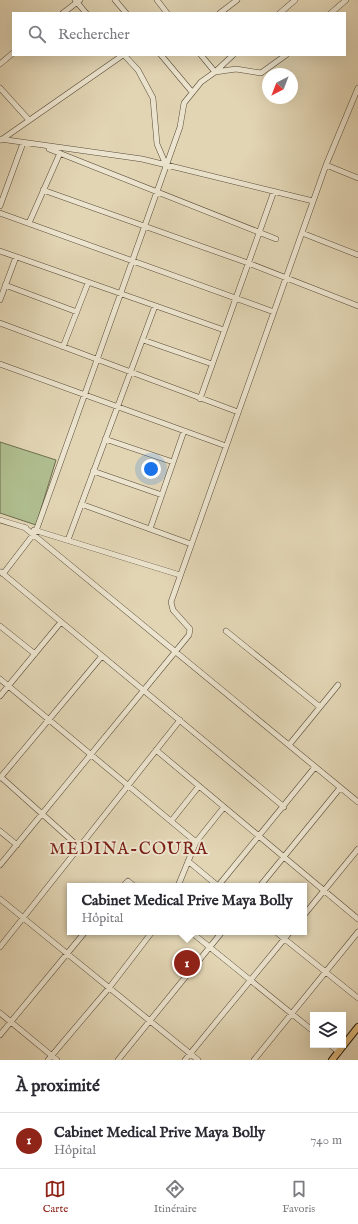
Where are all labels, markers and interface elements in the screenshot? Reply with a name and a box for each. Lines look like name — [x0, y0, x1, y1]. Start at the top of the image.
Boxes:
search box — [12, 12, 346, 56]
icon: search — [26, 23, 48, 45]
text: Rechercher — [58, 25, 130, 44]
north arrow — [262, 68, 298, 104]
your location — [141, 459, 161, 479]
district label: MEDINA-COURA — [49, 839, 209, 860]
popup — [67, 883, 307, 935]
text: Cabinet Medical Prive Maya Bolly — [81, 891, 293, 910]
text: Hôpital — [81, 910, 123, 927]
pin: 1 — [174, 948, 200, 978]
map controls — [310, 1012, 346, 1048]
button: layers — [310, 1012, 346, 1048]
text: À proximité — [16, 1076, 100, 1097]
text: Cabinet Medical Prive Maya Bolly — [54, 1123, 265, 1142]
text: 1 — [27, 1132, 31, 1149]
text: 740 m — [310, 1132, 342, 1149]
text: Hôpital — [54, 1142, 96, 1159]
tab: Carte — [43, 1178, 68, 1216]
tab: Itinéraire — [154, 1178, 197, 1216]
tab: Favoris — [282, 1178, 315, 1216]

